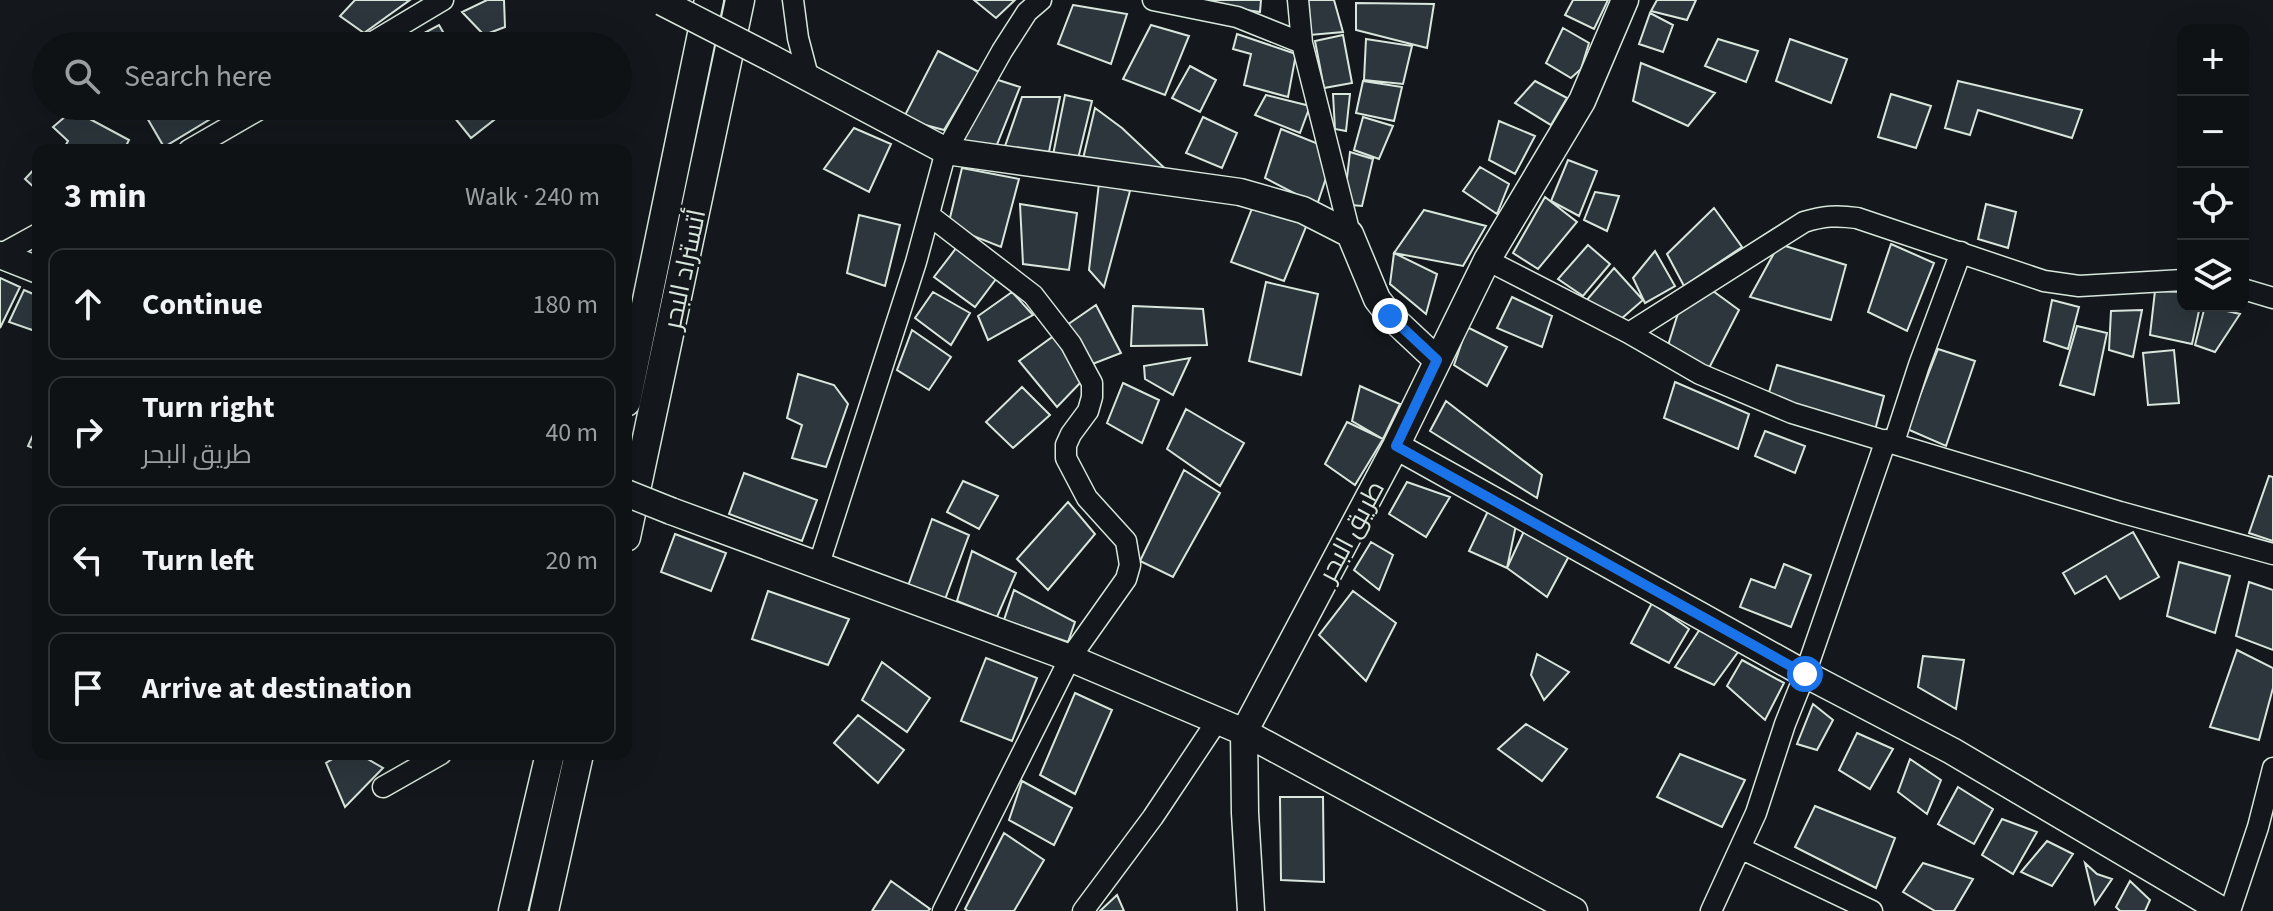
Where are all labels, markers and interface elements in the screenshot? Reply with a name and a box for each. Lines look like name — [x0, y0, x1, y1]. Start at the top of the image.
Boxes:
map controls — [2177, 24, 2249, 312]
button: + — [2177, 24, 2249, 96]
search box — [32, 32, 632, 120]
icon: search — [60, 54, 104, 98]
text: Search here — [124, 55, 272, 98]
button: − — [2177, 96, 2249, 168]
button: locate — [2177, 168, 2249, 240]
text: 3 min — [64, 172, 147, 221]
text: Walk · 240 m — [465, 178, 600, 215]
street label: أتستراد البحر — [653, 206, 715, 334]
button: layers — [2177, 240, 2249, 312]
icon: ahead — [66, 282, 110, 326]
text: Continue — [142, 283, 263, 326]
text: 180 m — [532, 286, 598, 323]
route end — [1372, 298, 1408, 334]
text: Turn right — [142, 386, 274, 429]
icon: right — [66, 410, 110, 454]
text: 40 m — [545, 414, 598, 451]
text: طريق البحر — [142, 436, 252, 473]
street label: طريق البحر — [1308, 474, 1394, 590]
icon: left — [66, 538, 110, 582]
text: Turn left — [142, 539, 254, 582]
text: 20 m — [545, 542, 598, 579]
route start — [1787, 656, 1823, 692]
icon: arrive — [66, 666, 110, 710]
text: Arrive at destination — [142, 667, 412, 710]

